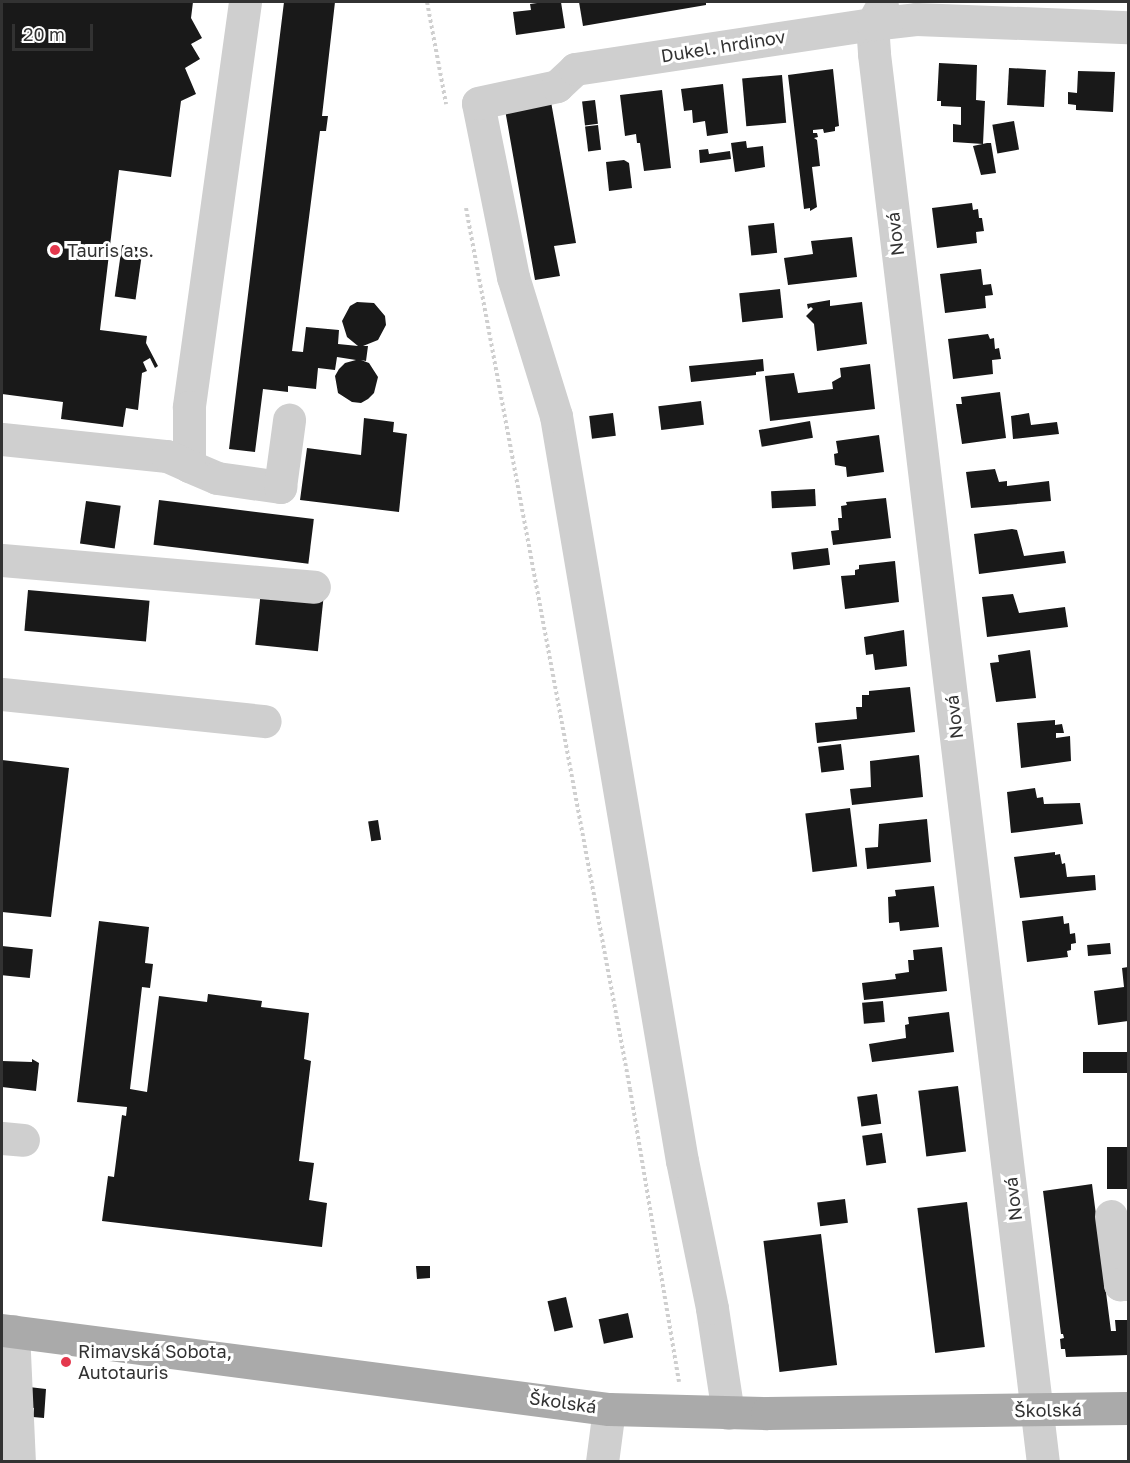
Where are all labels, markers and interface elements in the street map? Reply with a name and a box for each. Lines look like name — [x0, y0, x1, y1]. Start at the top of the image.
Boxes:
scale bar — [15, 12, 96, 50]
text: 20 m — [23, 23, 65, 45]
street label: Dukel. hrdinov — [659, 26, 787, 66]
street label: Nová — [882, 211, 908, 257]
place label: Tauris a.s. — [67, 239, 154, 261]
marker: Tauris a.s. — [48, 243, 62, 257]
street label: Nová — [941, 694, 967, 740]
street label: Nová — [1000, 1176, 1026, 1222]
place label: Rimavská Sobota, Autotauris — [78, 1341, 232, 1384]
marker: Rimavská Sobota, Autotauris — [59, 1355, 73, 1369]
street label: Školská — [528, 1387, 598, 1417]
street label: Školská — [1014, 1399, 1082, 1421]

